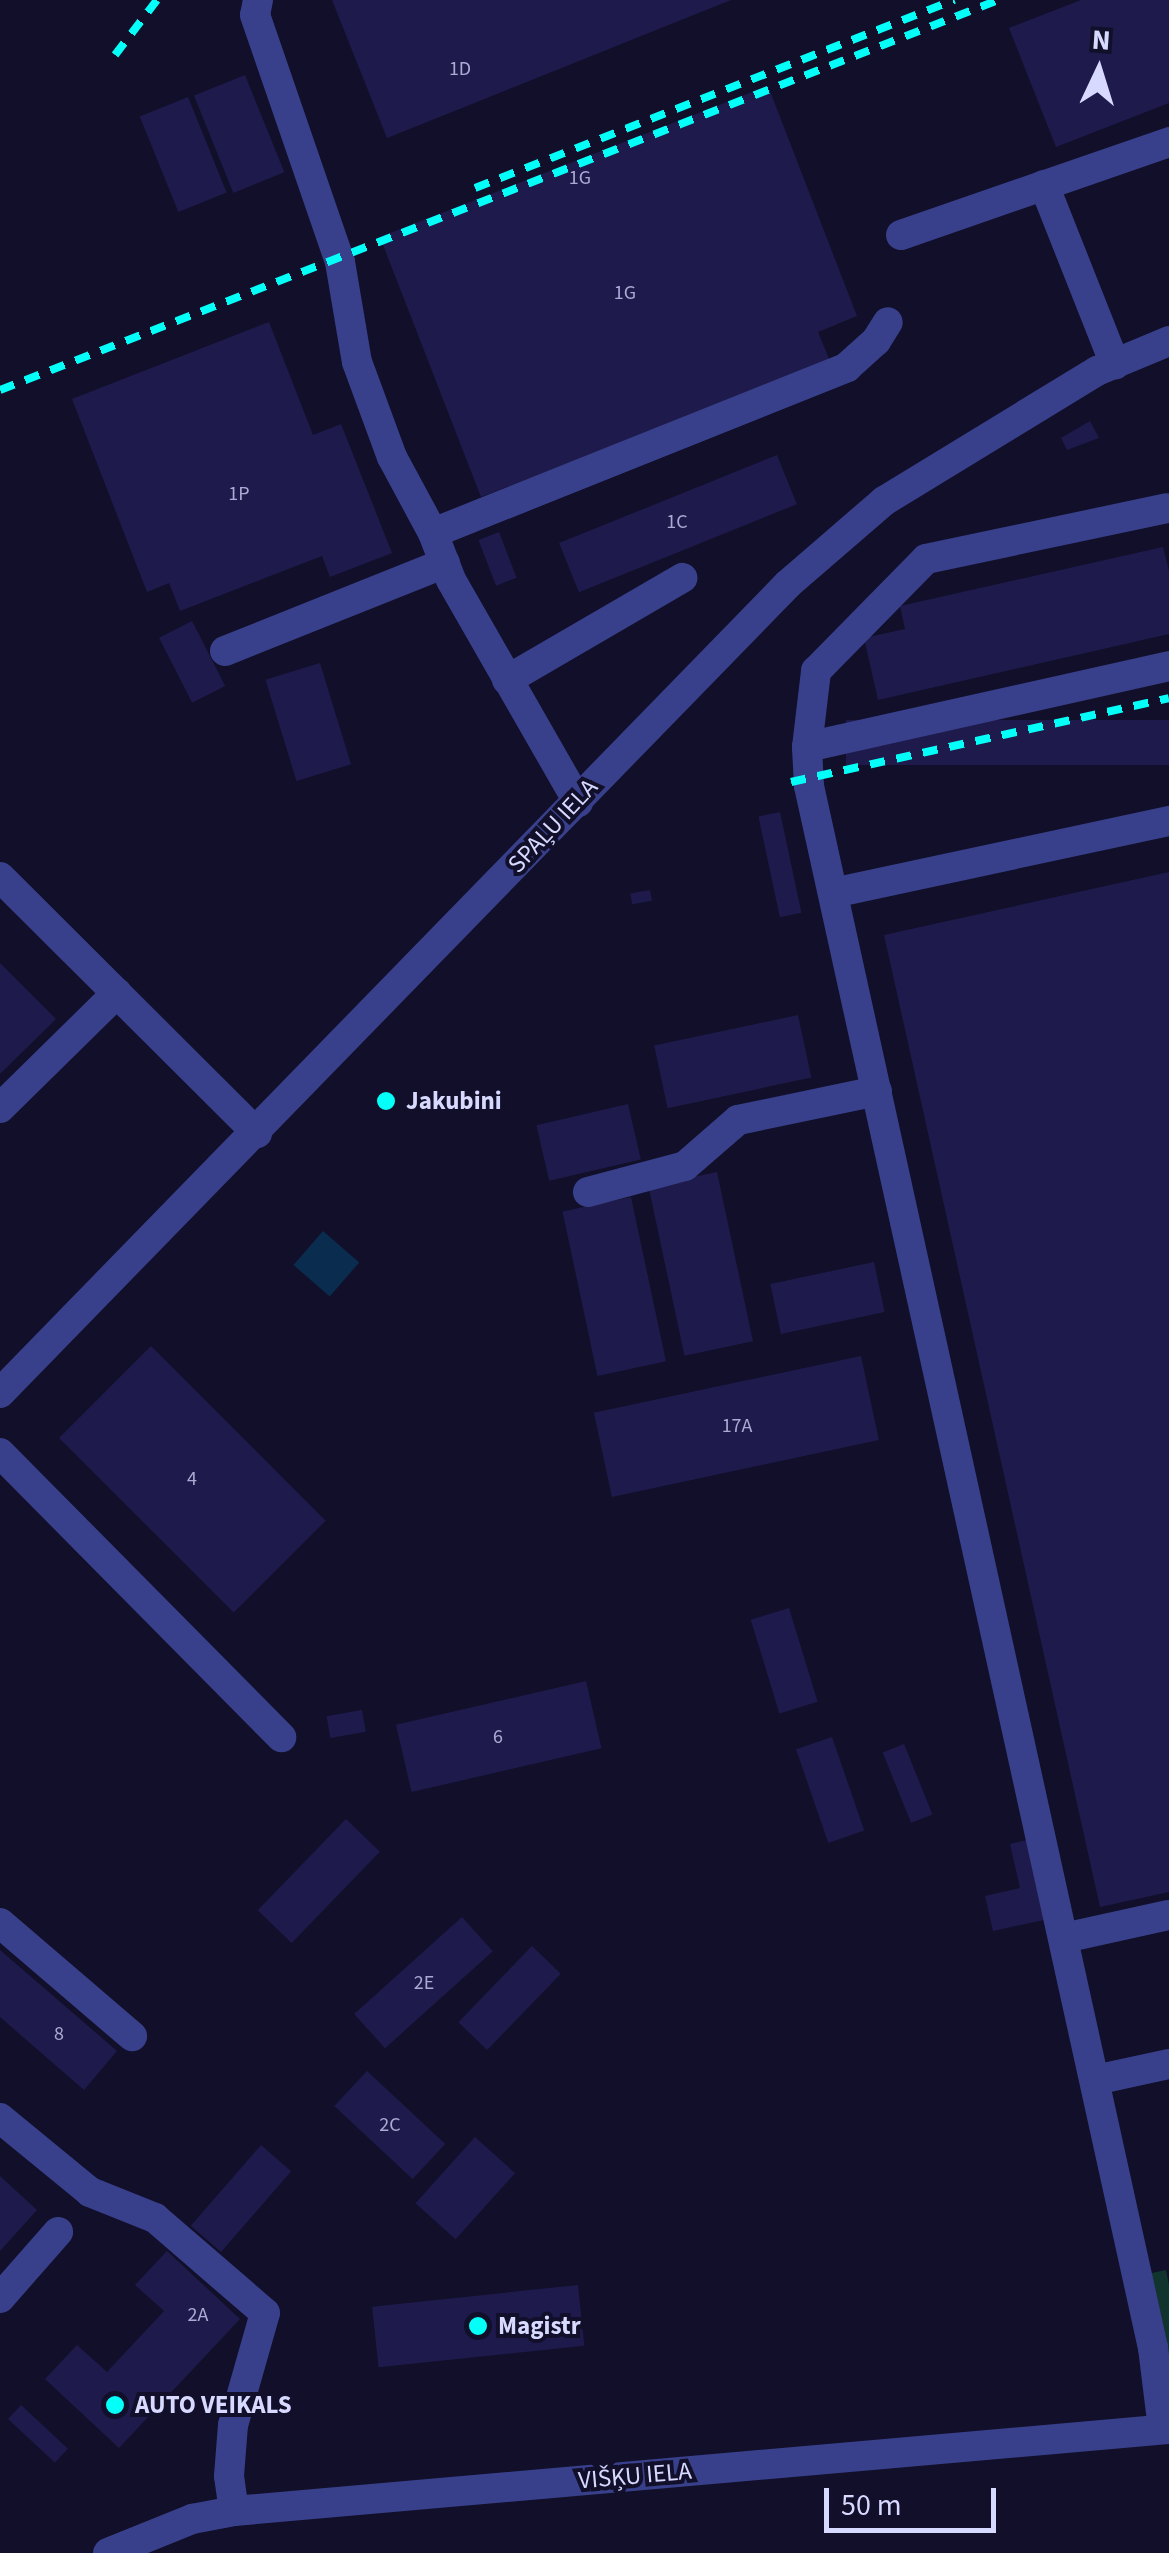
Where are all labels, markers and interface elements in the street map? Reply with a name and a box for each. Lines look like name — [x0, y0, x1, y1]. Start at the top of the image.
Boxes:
text: N — [1090, 19, 1112, 61]
north arrow — [1049, 20, 1149, 120]
house number: 1D — [449, 57, 471, 81]
house number: 1G — [569, 166, 591, 190]
house number: 1G — [614, 281, 636, 305]
house number: 1P — [228, 482, 250, 506]
house number: 1C — [666, 510, 688, 534]
street label: SPAĻU IELA — [502, 773, 604, 879]
place label: Jakubini — [406, 1086, 502, 1116]
marker: Jakubini — [375, 1090, 397, 1112]
house number: 17A — [722, 1414, 752, 1438]
house number: 4 — [187, 1467, 197, 1491]
house number: 6 — [493, 1725, 503, 1749]
house number: 2E — [414, 1971, 434, 1995]
house number: 8 — [54, 2022, 64, 2046]
house number: 2C — [379, 2113, 401, 2137]
house number: 2A — [188, 2303, 208, 2327]
place label: Magistr — [498, 2311, 581, 2341]
marker: Magistr — [467, 2315, 489, 2337]
place label: AUTO VEIKALS — [135, 2390, 292, 2420]
marker: AUTO VEIKALS — [104, 2394, 126, 2416]
street label: VIŠĶU IELA — [577, 2456, 693, 2496]
scale bar — [829, 2468, 1002, 2530]
text: 50 m — [841, 2484, 902, 2527]

